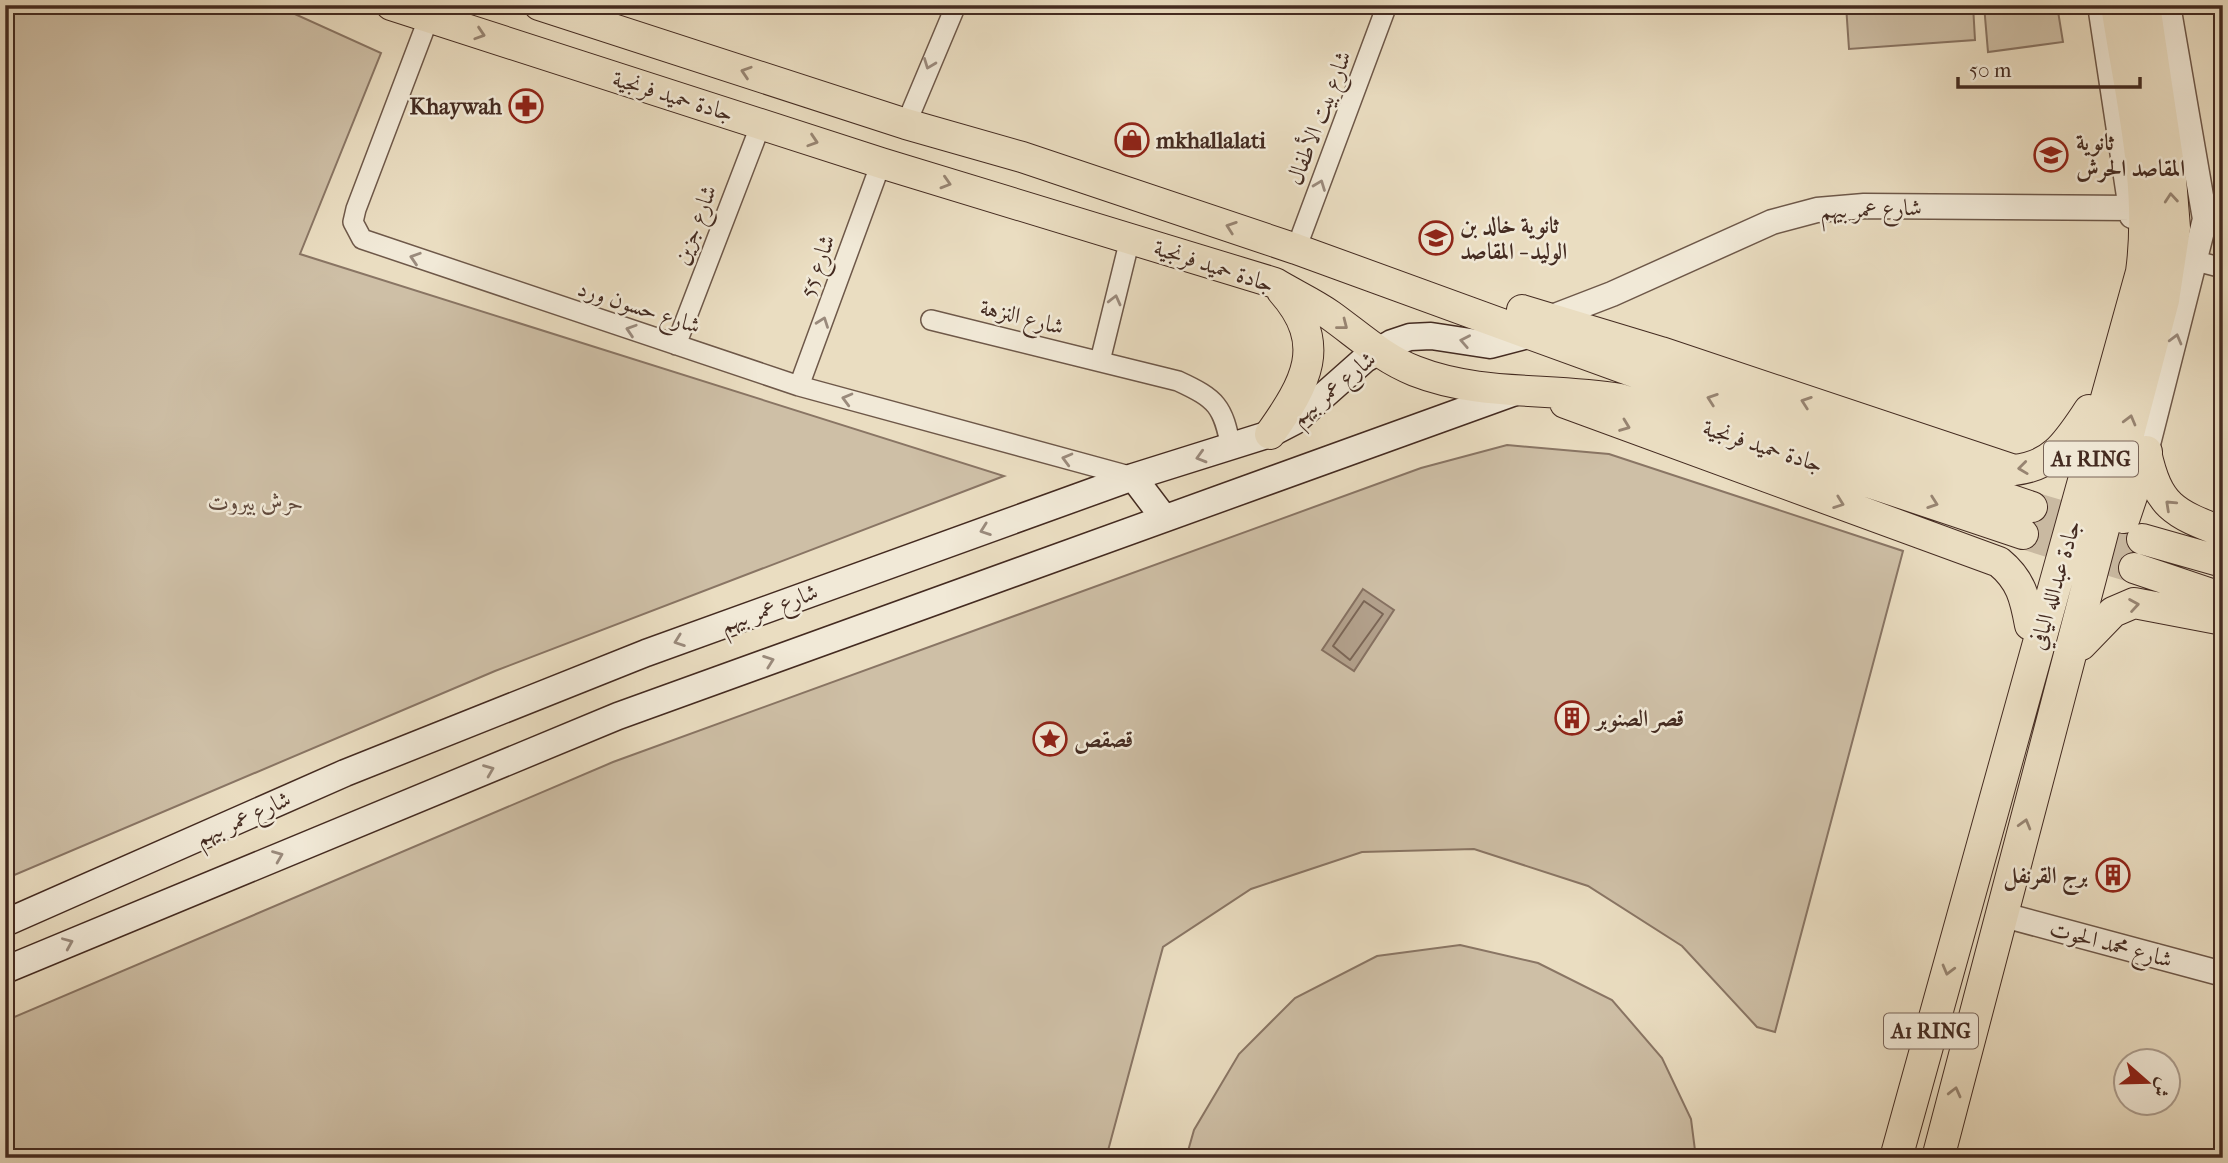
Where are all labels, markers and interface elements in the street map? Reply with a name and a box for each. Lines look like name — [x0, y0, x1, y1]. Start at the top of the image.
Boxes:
one-way arrow — [473, 26, 485, 40]
street label: شارع بيت الأطفال — [1278, 46, 1363, 191]
scale bar — [1958, 46, 2140, 90]
one-way arrow — [924, 57, 938, 69]
text: 50 m — [1969, 58, 2012, 82]
street label: جادة حميد فرنجية — [609, 65, 737, 128]
one-way arrow — [740, 66, 752, 80]
pharmacy icon: Khaywah — [507, 87, 545, 125]
place label: Khaywah — [409, 93, 503, 120]
shop icon: mkhallalati — [1113, 121, 1151, 159]
place label: mkhallalati — [1155, 127, 1266, 154]
place label: ثانوية المقاصد الحرش — [2076, 129, 2185, 183]
one-way arrow — [806, 133, 818, 147]
school or university icon: ثانوية المقاصد الحرش — [2032, 136, 2070, 174]
one-way arrow — [940, 174, 952, 189]
one-way arrow — [1311, 179, 1325, 191]
street label: شارع جزين — [667, 181, 728, 271]
one-way arrow — [2164, 192, 2179, 203]
street label: شارع عمر بيهم — [1820, 194, 1923, 232]
place label: ثانوية خالد بن الوليد - المقاصد — [1460, 212, 1567, 266]
school or university icon: ثانوية خالد بن الوليد - المقاصد — [1417, 219, 1455, 257]
one-way arrow — [1225, 221, 1238, 235]
street label: شارع 55 — [793, 231, 846, 303]
street label: جادة حميد فرنجية — [1150, 234, 1278, 299]
one-way arrow — [409, 252, 421, 266]
street label: شارع حسون ورد — [572, 274, 704, 345]
street label: شارع النزهة — [976, 294, 1067, 346]
one-way arrow — [1107, 294, 1121, 306]
one-way arrow — [814, 317, 828, 329]
one-way arrow — [1335, 317, 1347, 329]
one-way arrow — [625, 323, 637, 338]
one-way arrow — [2167, 333, 2182, 345]
one-way arrow — [1459, 334, 1471, 349]
street label: شارع عمر بيهم — [1285, 345, 1386, 437]
one-way arrow — [1706, 392, 1718, 407]
one-way arrow — [841, 393, 853, 407]
one-way arrow — [1801, 396, 1813, 410]
street label: جادة حميد فرنجية — [1699, 414, 1827, 479]
one-way arrow — [2122, 414, 2137, 426]
one-way arrow — [1618, 418, 1630, 432]
road number: A1 RING — [2044, 442, 2138, 476]
one-way arrow — [1195, 449, 1207, 463]
one-way arrow — [1061, 452, 1073, 467]
one-way arrow — [2017, 460, 2028, 475]
park label: حرش بيروت — [208, 489, 304, 516]
one-way arrow — [1832, 495, 1844, 509]
one-way arrow — [1927, 495, 1939, 509]
one-way arrow — [2165, 501, 2178, 514]
street label: جادة عبدالله اليافي — [2024, 517, 2091, 654]
one-way arrow — [980, 522, 992, 536]
street label: شارع عمر بيهم — [717, 578, 824, 646]
one-way arrow — [2128, 598, 2140, 613]
one-way arrow — [674, 632, 686, 646]
one-way arrow — [763, 655, 775, 669]
building icon: قصر الصنوبر — [1553, 699, 1591, 737]
place label: قصر الصنوبر — [1593, 705, 1684, 733]
place icon: قصقص — [1031, 720, 1069, 758]
place label: قصقص — [1074, 726, 1133, 754]
one-way arrow — [482, 764, 494, 778]
street label: شارع عمر بيهم — [191, 785, 298, 858]
one-way arrow — [2017, 818, 2031, 830]
one-way arrow — [271, 851, 283, 865]
building icon: برج القرنفل — [2094, 856, 2132, 894]
place label: برج القرنفل — [2003, 862, 2088, 896]
street label: شارع محمد الحوت — [2045, 915, 2175, 979]
one-way arrow — [60, 937, 73, 951]
one-way arrow — [1941, 964, 1956, 976]
road number: A1 RING — [1884, 1014, 1978, 1048]
north arrow — [2112, 1048, 2182, 1118]
text: ش — [2148, 1075, 2176, 1100]
one-way arrow — [1947, 1086, 1961, 1098]

